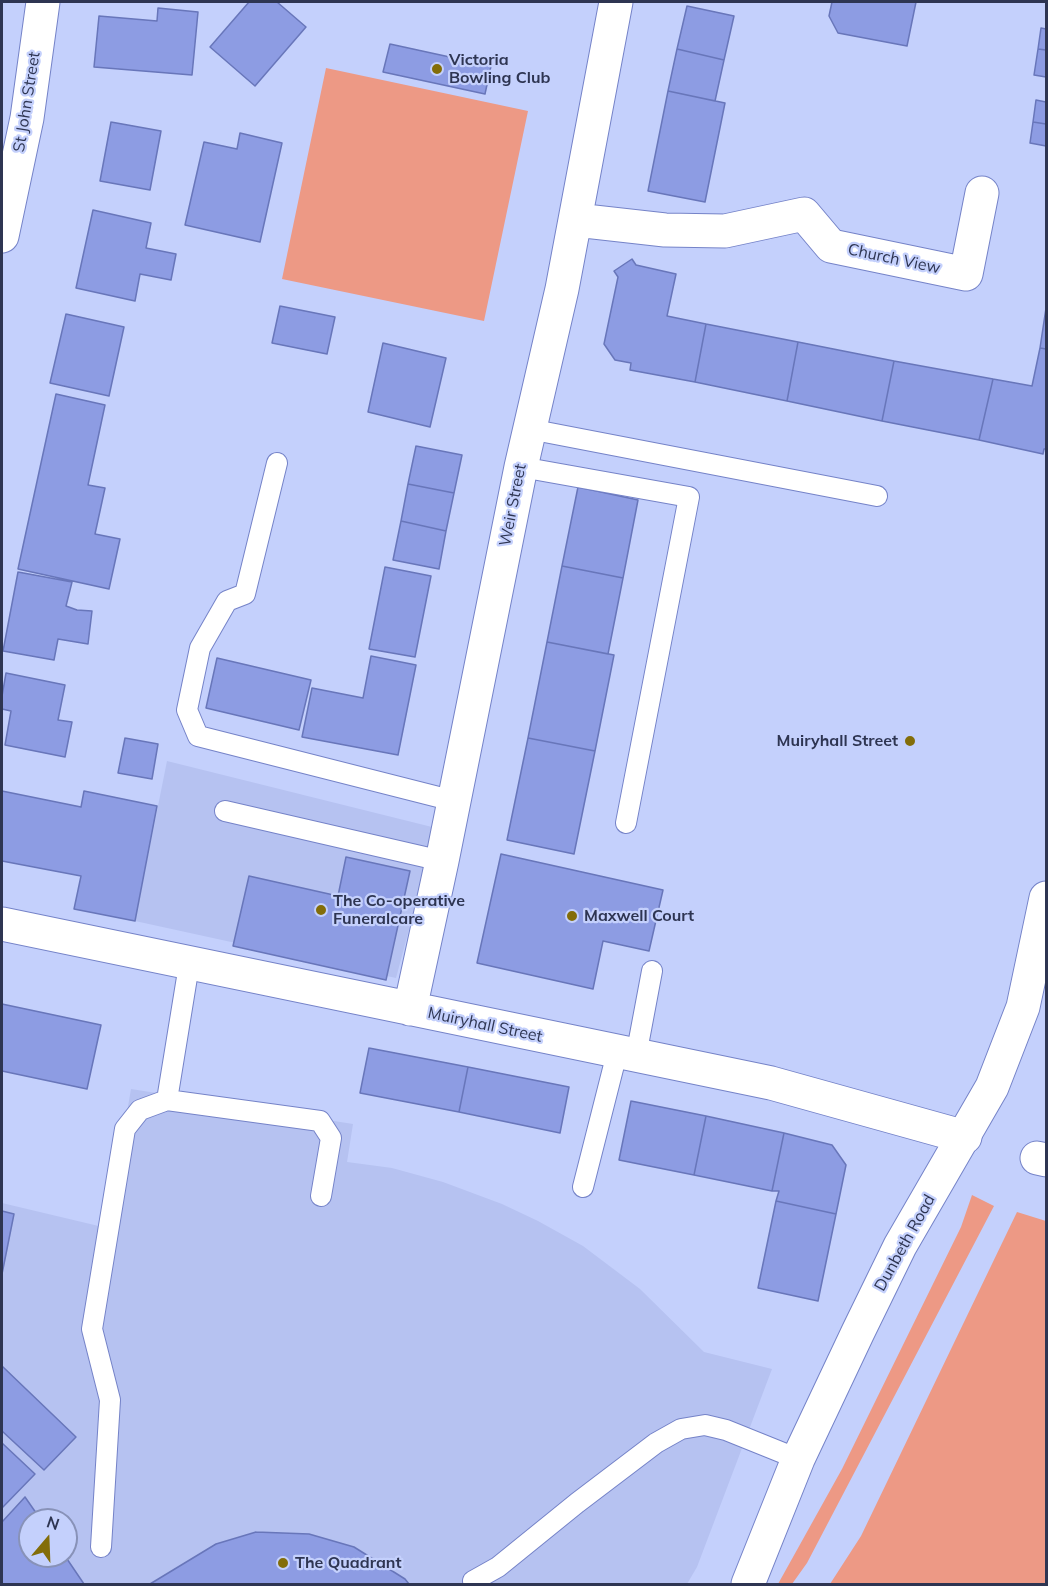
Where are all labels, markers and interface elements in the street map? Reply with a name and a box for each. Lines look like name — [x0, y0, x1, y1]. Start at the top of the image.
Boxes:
street label: St John Street — [10, 50, 44, 154]
place label: Victoria Bowling Club — [449, 50, 550, 88]
marker: Victoria Bowling Club — [430, 62, 444, 76]
street label: Church View — [846, 240, 942, 278]
street label: Weir Street — [496, 462, 530, 548]
place label: Muiryhall Street — [777, 731, 898, 751]
marker: Muiryhall Street — [903, 734, 917, 748]
place label: The Co-operative Funeralcare — [333, 891, 465, 929]
marker: The Co-operative Funeralcare — [314, 903, 328, 917]
place label: Maxwell Court — [584, 906, 694, 926]
marker: Maxwell Court — [565, 909, 579, 923]
street label: Muiryhall Street — [426, 1003, 544, 1047]
street label: Dunbeth Road — [871, 1191, 939, 1295]
north arrow — [18, 1508, 78, 1568]
text: N — [44, 1511, 62, 1534]
place label: The Quadrant — [295, 1553, 402, 1573]
marker: The Quadrant — [276, 1556, 290, 1570]

